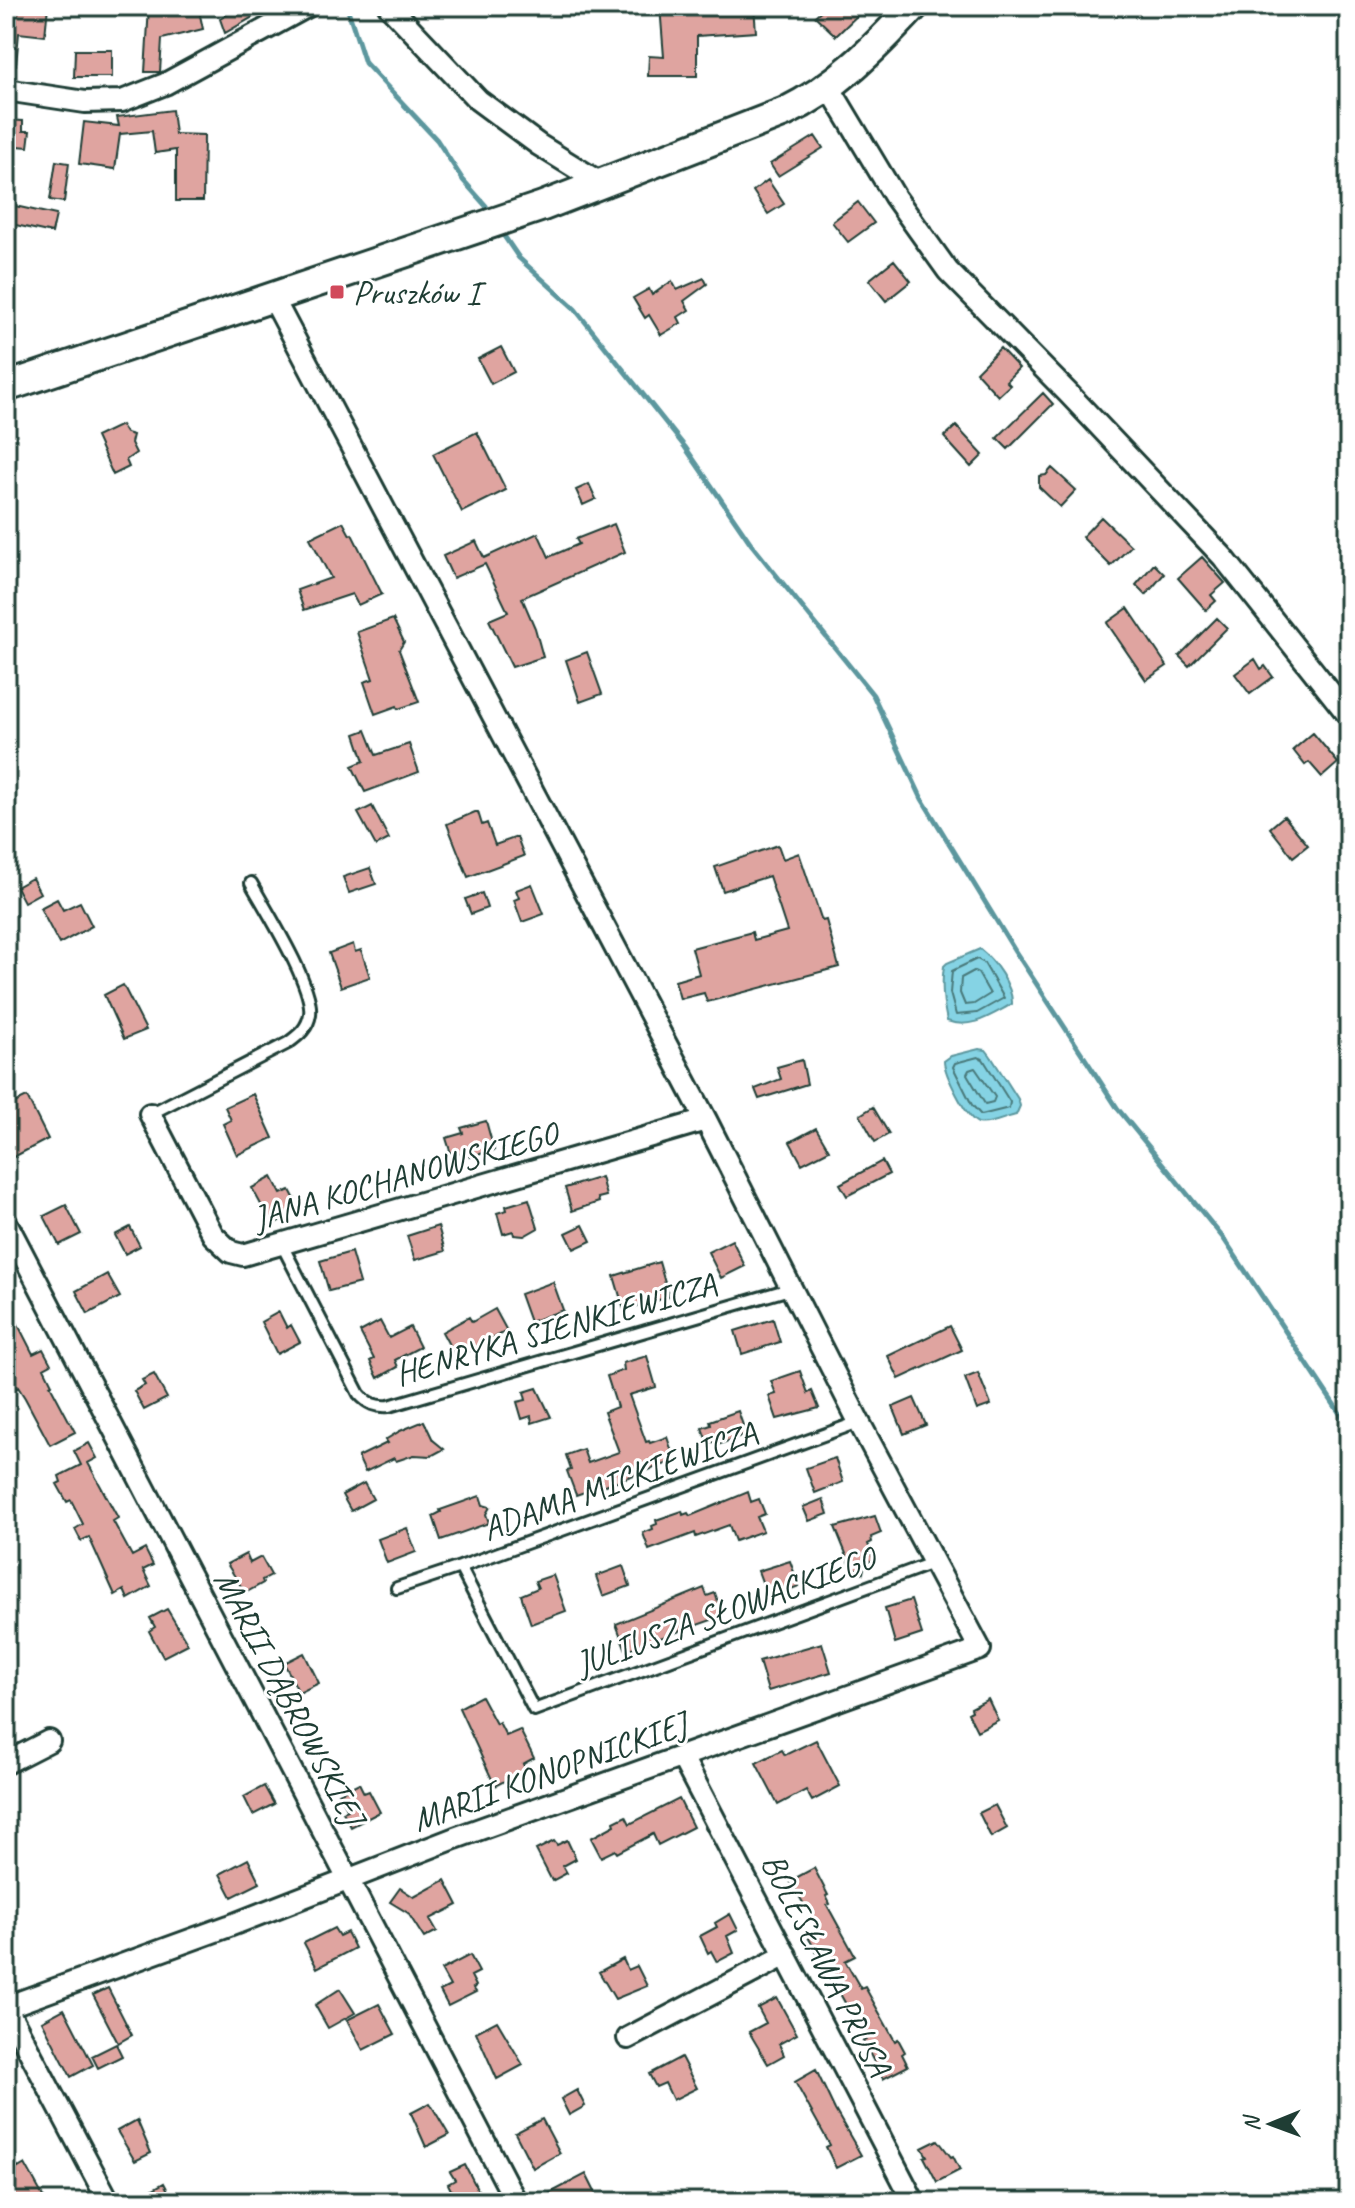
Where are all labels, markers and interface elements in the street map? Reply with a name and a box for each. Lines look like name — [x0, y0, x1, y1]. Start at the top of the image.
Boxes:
place label: Pruszków I — [353, 271, 487, 314]
marker: Pruszków I — [328, 283, 346, 301]
street label: JANA KOCHANOWSKIEGO — [246, 1111, 565, 1240]
street label: HENRYKA SIENKIEWICZA — [390, 1262, 721, 1395]
street label: ADAMA MICKIEWICZA — [476, 1411, 763, 1550]
street label: JULIUSZA SŁOWACKIEGO — [568, 1535, 884, 1685]
street label: MARII DĄBROWSKIEJ — [205, 1563, 377, 1836]
street label: MARII KONOPNICKIEJ — [406, 1700, 697, 1841]
street label: BOLESŁAWA PRUSA — [752, 1846, 902, 2084]
north arrow — [1231, 2084, 1311, 2164]
text: N — [1238, 2114, 1266, 2131]

